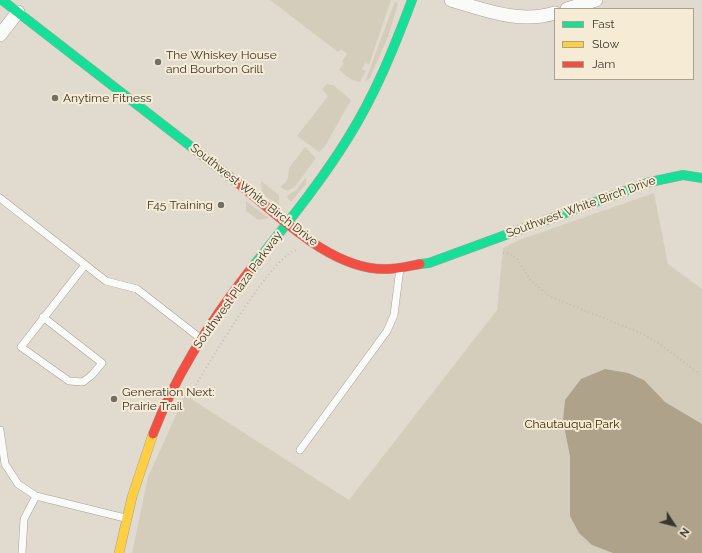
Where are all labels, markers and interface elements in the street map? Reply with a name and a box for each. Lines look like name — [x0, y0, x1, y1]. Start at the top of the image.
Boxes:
legend — [554, 8, 694, 80]
text: Fast — [592, 17, 615, 31]
text: Slow — [592, 37, 619, 51]
place label: The Whiskey House and Bourbon Grill — [166, 48, 277, 76]
marker: The Whiskey House and Bourbon Grill — [153, 57, 163, 67]
text: Jam — [592, 57, 615, 71]
place label: Anytime Fitness — [63, 91, 152, 105]
marker: Anytime Fitness — [50, 93, 60, 103]
street label: Southwest White Birch Drive — [187, 141, 321, 249]
street label: Southwest White Birch Drive — [504, 173, 658, 241]
place label: F45 Training — [147, 198, 213, 212]
marker: F45 Training — [216, 200, 226, 210]
street label: Southwest Plaza Parkway — [191, 228, 285, 352]
place label: Generation Next: Prairie Trail — [122, 385, 214, 413]
marker: Generation Next: Prairie Trail — [109, 394, 119, 404]
park label: Chautauqua Park — [524, 417, 620, 431]
north arrow — [654, 505, 694, 545]
text: N — [676, 525, 692, 540]

